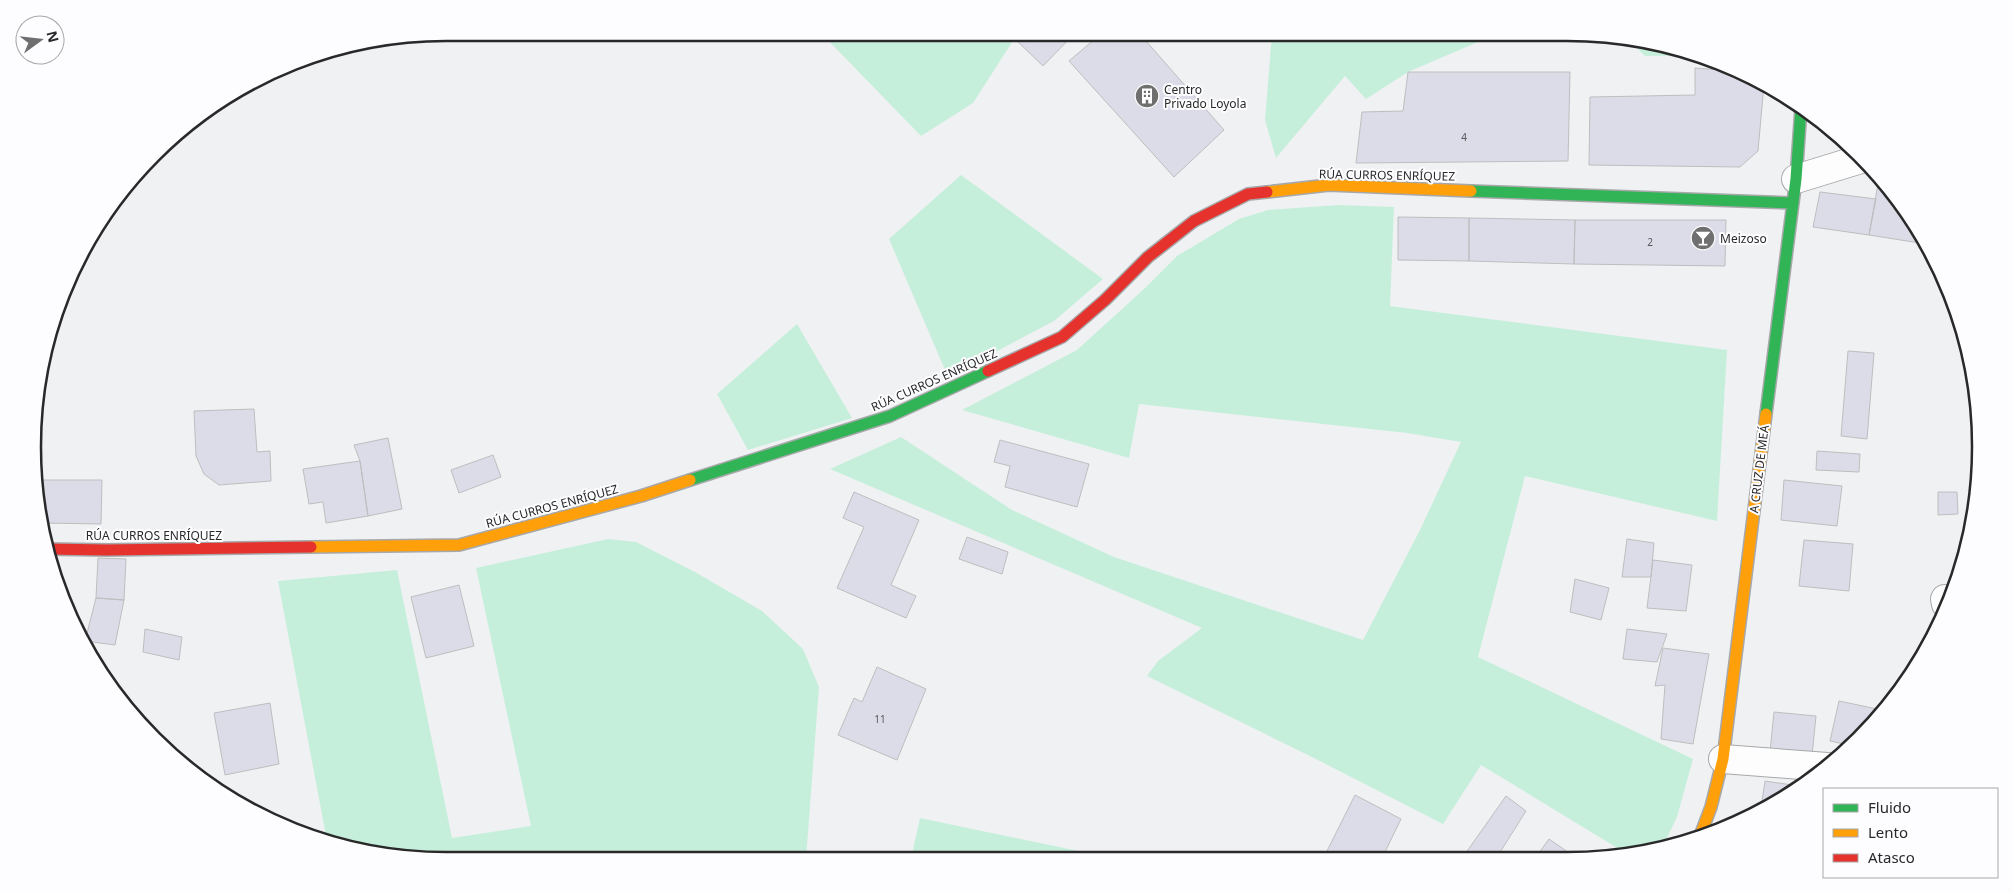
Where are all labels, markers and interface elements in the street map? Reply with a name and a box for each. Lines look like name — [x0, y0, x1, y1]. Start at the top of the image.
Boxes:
north arrow — [15, 15, 65, 65]
text: N — [42, 29, 64, 44]
place label: Centro Privado Loyola — [1164, 81, 1246, 112]
building icon: Centro Privado Loyola — [1134, 83, 1160, 109]
house number: 4 — [1461, 130, 1467, 144]
street label: RÚA CURROS ENRÍQUEZ — [1319, 165, 1455, 185]
bar icon: Meizoso — [1690, 225, 1716, 251]
place label: Meizoso — [1720, 230, 1767, 247]
house number: 2 — [1647, 235, 1653, 249]
street label: RÚA CURROS ENRÍQUEZ — [868, 344, 1000, 415]
street label: A CRUZ DE MEÁ — [1745, 424, 1773, 514]
street label: RÚA CURROS ENRÍQUEZ — [484, 480, 620, 532]
street label: RÚA CURROS ENRÍQUEZ — [86, 527, 222, 544]
house number: 11 — [874, 712, 886, 726]
legend — [1823, 788, 1998, 878]
text: Fluido — [1868, 797, 1911, 817]
text: Lento — [1868, 822, 1908, 842]
text: Atasco — [1868, 847, 1915, 867]

